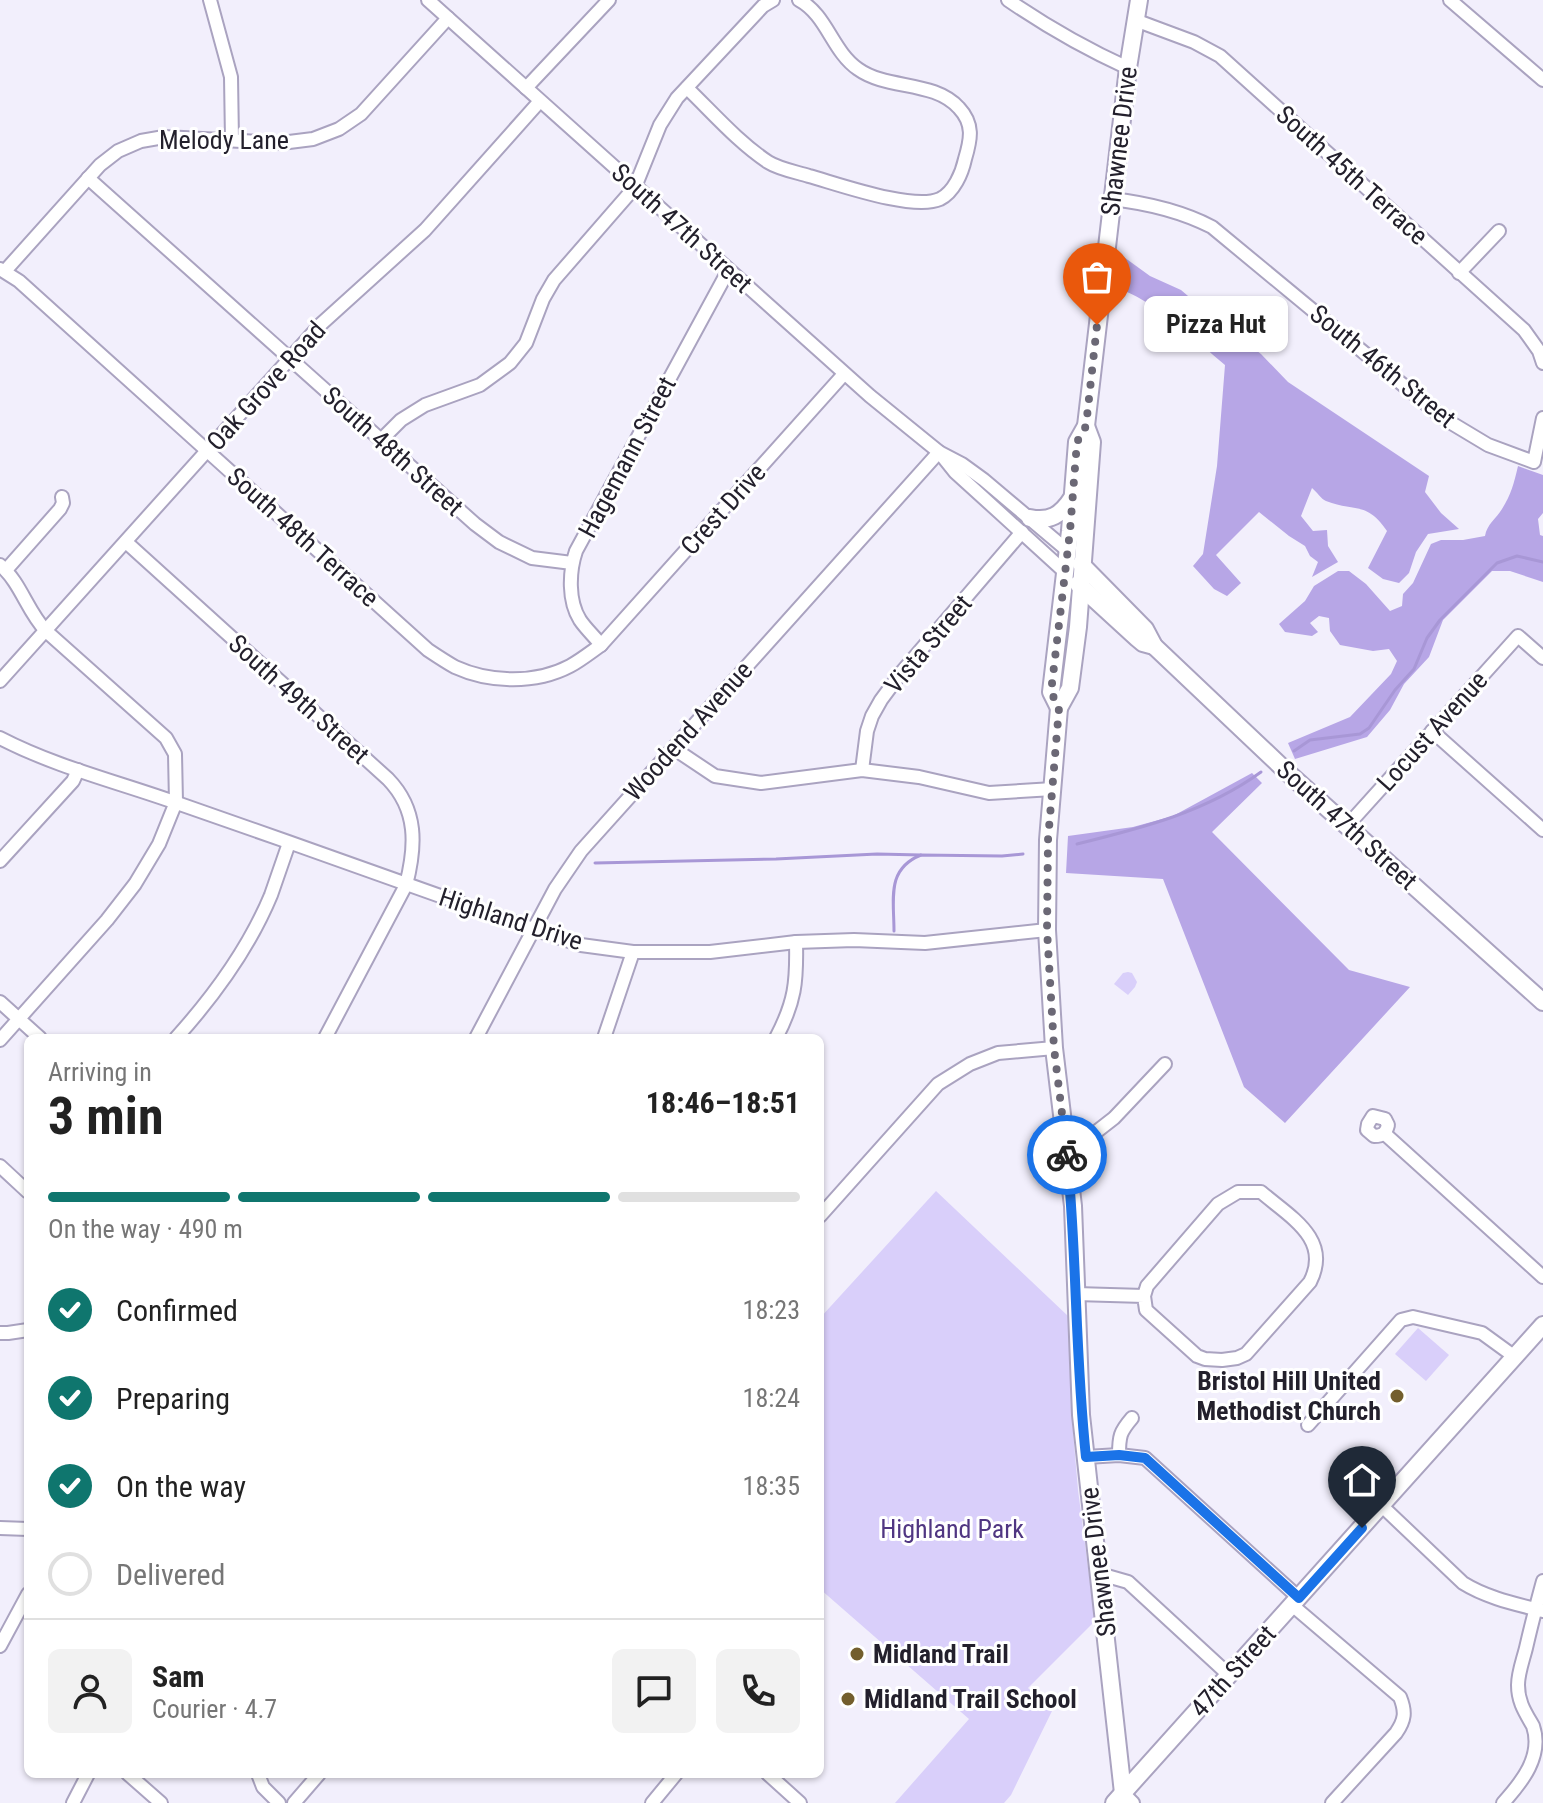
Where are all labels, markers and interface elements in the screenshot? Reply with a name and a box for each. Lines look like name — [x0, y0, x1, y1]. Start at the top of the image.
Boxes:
street label: Shawnee Drive — [1095, 65, 1143, 217]
street label: South 45th Terrace — [1270, 99, 1434, 251]
street label: Melody Lane — [159, 125, 289, 155]
street label: South 47th Street — [606, 157, 758, 299]
pin — [1063, 243, 1131, 325]
icon: bag — [1075, 255, 1119, 299]
callout: Pizza Hut — [1145, 297, 1289, 353]
street label: South 46th Street — [1304, 298, 1462, 434]
text: Pizza Hut — [1166, 309, 1266, 339]
street label: Oak Grove Road — [200, 315, 332, 457]
street label: Hagemann Street — [572, 372, 682, 542]
street label: South 48th Street — [317, 380, 469, 522]
street label: Crest Drive — [674, 457, 772, 561]
street label: South 48th Terrace — [221, 461, 385, 613]
street label: Vista Street — [878, 589, 978, 699]
street label: South 49th Street — [223, 628, 375, 770]
street label: Woodend Avenue — [618, 655, 758, 807]
street label: Locust Avenue — [1371, 665, 1493, 797]
street label: South 47th Street — [1271, 754, 1423, 896]
street label: Highland Drive — [435, 882, 587, 956]
text: Arriving in — [48, 1057, 152, 1087]
text: 18:46–18:51 — [646, 1085, 800, 1120]
text: 3 min — [48, 1086, 164, 1147]
courier — [1027, 1115, 1107, 1195]
icon: bike — [1045, 1133, 1089, 1177]
text: On the way · 490 m — [48, 1214, 243, 1244]
icon: check — [48, 1288, 92, 1332]
text: Confirmed — [116, 1293, 238, 1328]
text: 18:23 — [743, 1295, 800, 1325]
place label: Bristol Hill United Methodist Church — [1196, 1366, 1381, 1426]
icon: check — [48, 1376, 92, 1420]
text: Preparing — [116, 1381, 230, 1416]
text: 18:24 — [743, 1383, 800, 1413]
marker: Bristol Hill United Methodist Church — [1388, 1387, 1406, 1405]
pin — [1328, 1446, 1396, 1528]
icon: home — [1340, 1458, 1384, 1502]
icon: check — [48, 1464, 92, 1508]
text: On the way — [116, 1469, 246, 1504]
text: 18:35 — [743, 1471, 800, 1501]
street label: Shawnee Drive — [1074, 1486, 1122, 1638]
park label: Highland Park — [880, 1514, 1024, 1544]
text: Delivered — [116, 1557, 225, 1592]
street label: 47th Street — [1184, 1619, 1282, 1723]
place label: Midland Trail — [873, 1639, 1009, 1669]
marker: Midland Trail — [848, 1645, 866, 1663]
button: person — [48, 1649, 132, 1733]
button: chat — [612, 1649, 696, 1733]
button: phone — [716, 1649, 800, 1733]
text: Sam — [152, 1659, 205, 1694]
place label: Midland Trail School — [864, 1684, 1077, 1714]
marker: Midland Trail School — [839, 1690, 857, 1708]
text: Courier · 4.7 — [152, 1694, 277, 1724]

